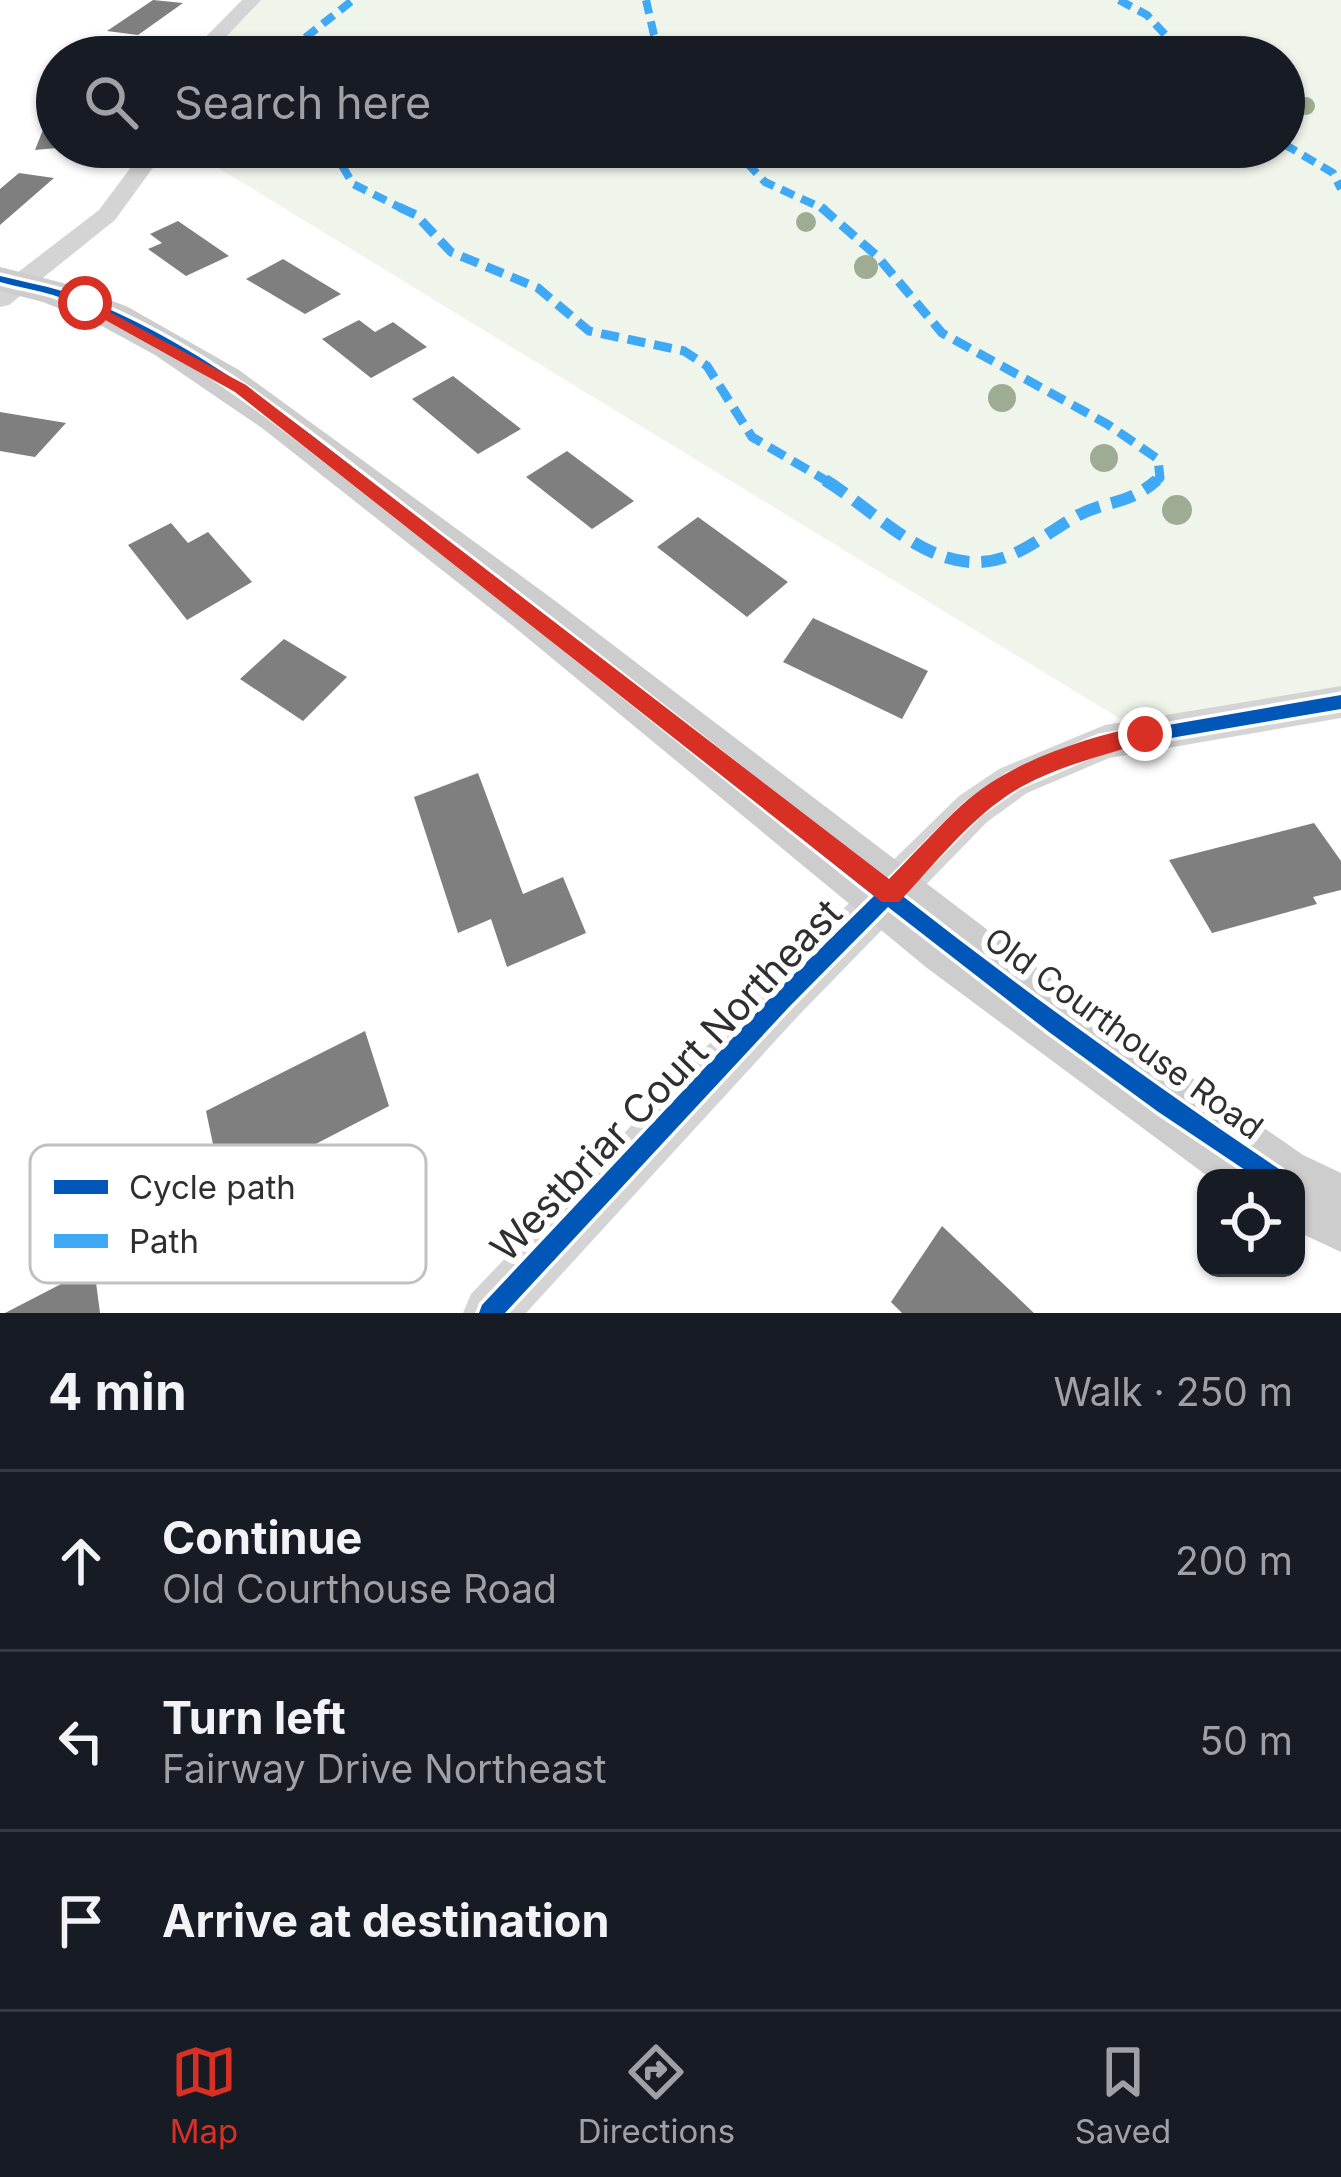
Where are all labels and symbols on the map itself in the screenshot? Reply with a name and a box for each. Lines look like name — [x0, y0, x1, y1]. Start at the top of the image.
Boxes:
route start — [58, 276, 112, 330]
route end — [1118, 707, 1172, 761]
street label: Westbriar Court Northeast — [480, 889, 851, 1270]
street label: Old Courthouse Road — [977, 919, 1271, 1147]
legend — [30, 1145, 426, 1283]
text: Cycle path — [129, 1167, 296, 1207]
text: Path — [129, 1221, 199, 1261]

